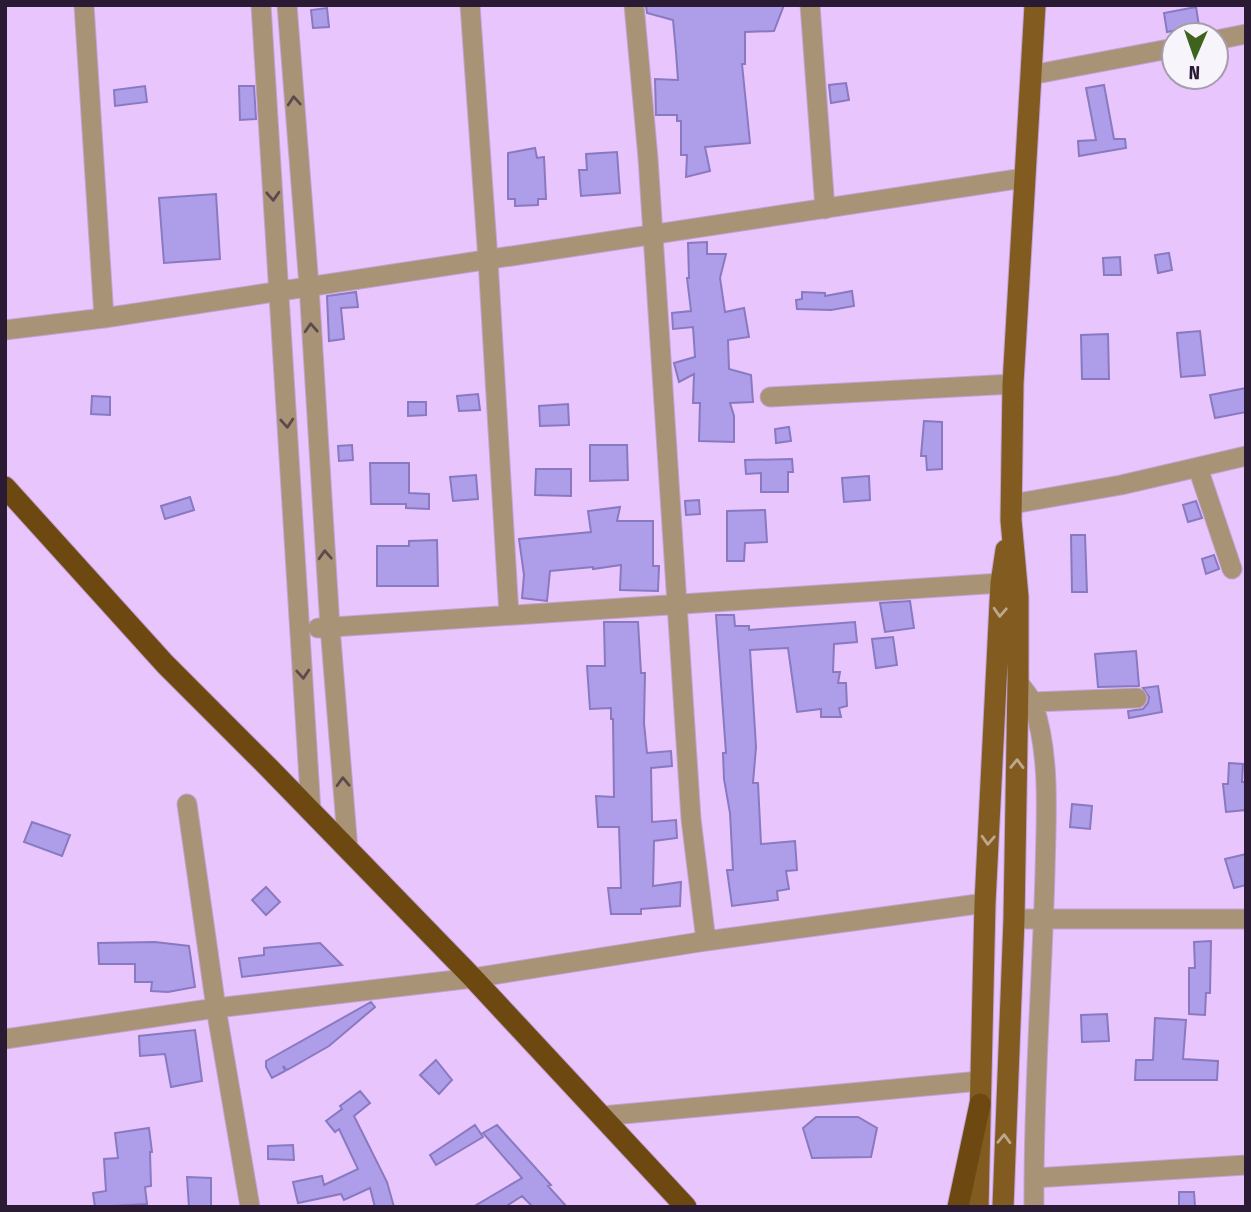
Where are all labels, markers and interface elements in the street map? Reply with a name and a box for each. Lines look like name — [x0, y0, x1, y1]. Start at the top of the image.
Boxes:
north arrow — [1160, 21, 1230, 91]
text: N — [1188, 61, 1201, 84]
one-way arrow — [287, 95, 302, 106]
one-way arrow — [266, 190, 281, 201]
one-way arrow — [304, 322, 319, 333]
one-way arrow — [279, 417, 294, 428]
one-way arrow — [318, 549, 333, 560]
one-way arrow — [993, 607, 1008, 618]
one-way arrow — [296, 669, 311, 680]
one-way arrow — [1009, 759, 1024, 770]
one-way arrow — [335, 776, 351, 786]
one-way arrow — [981, 834, 996, 845]
one-way arrow — [997, 1133, 1012, 1144]

